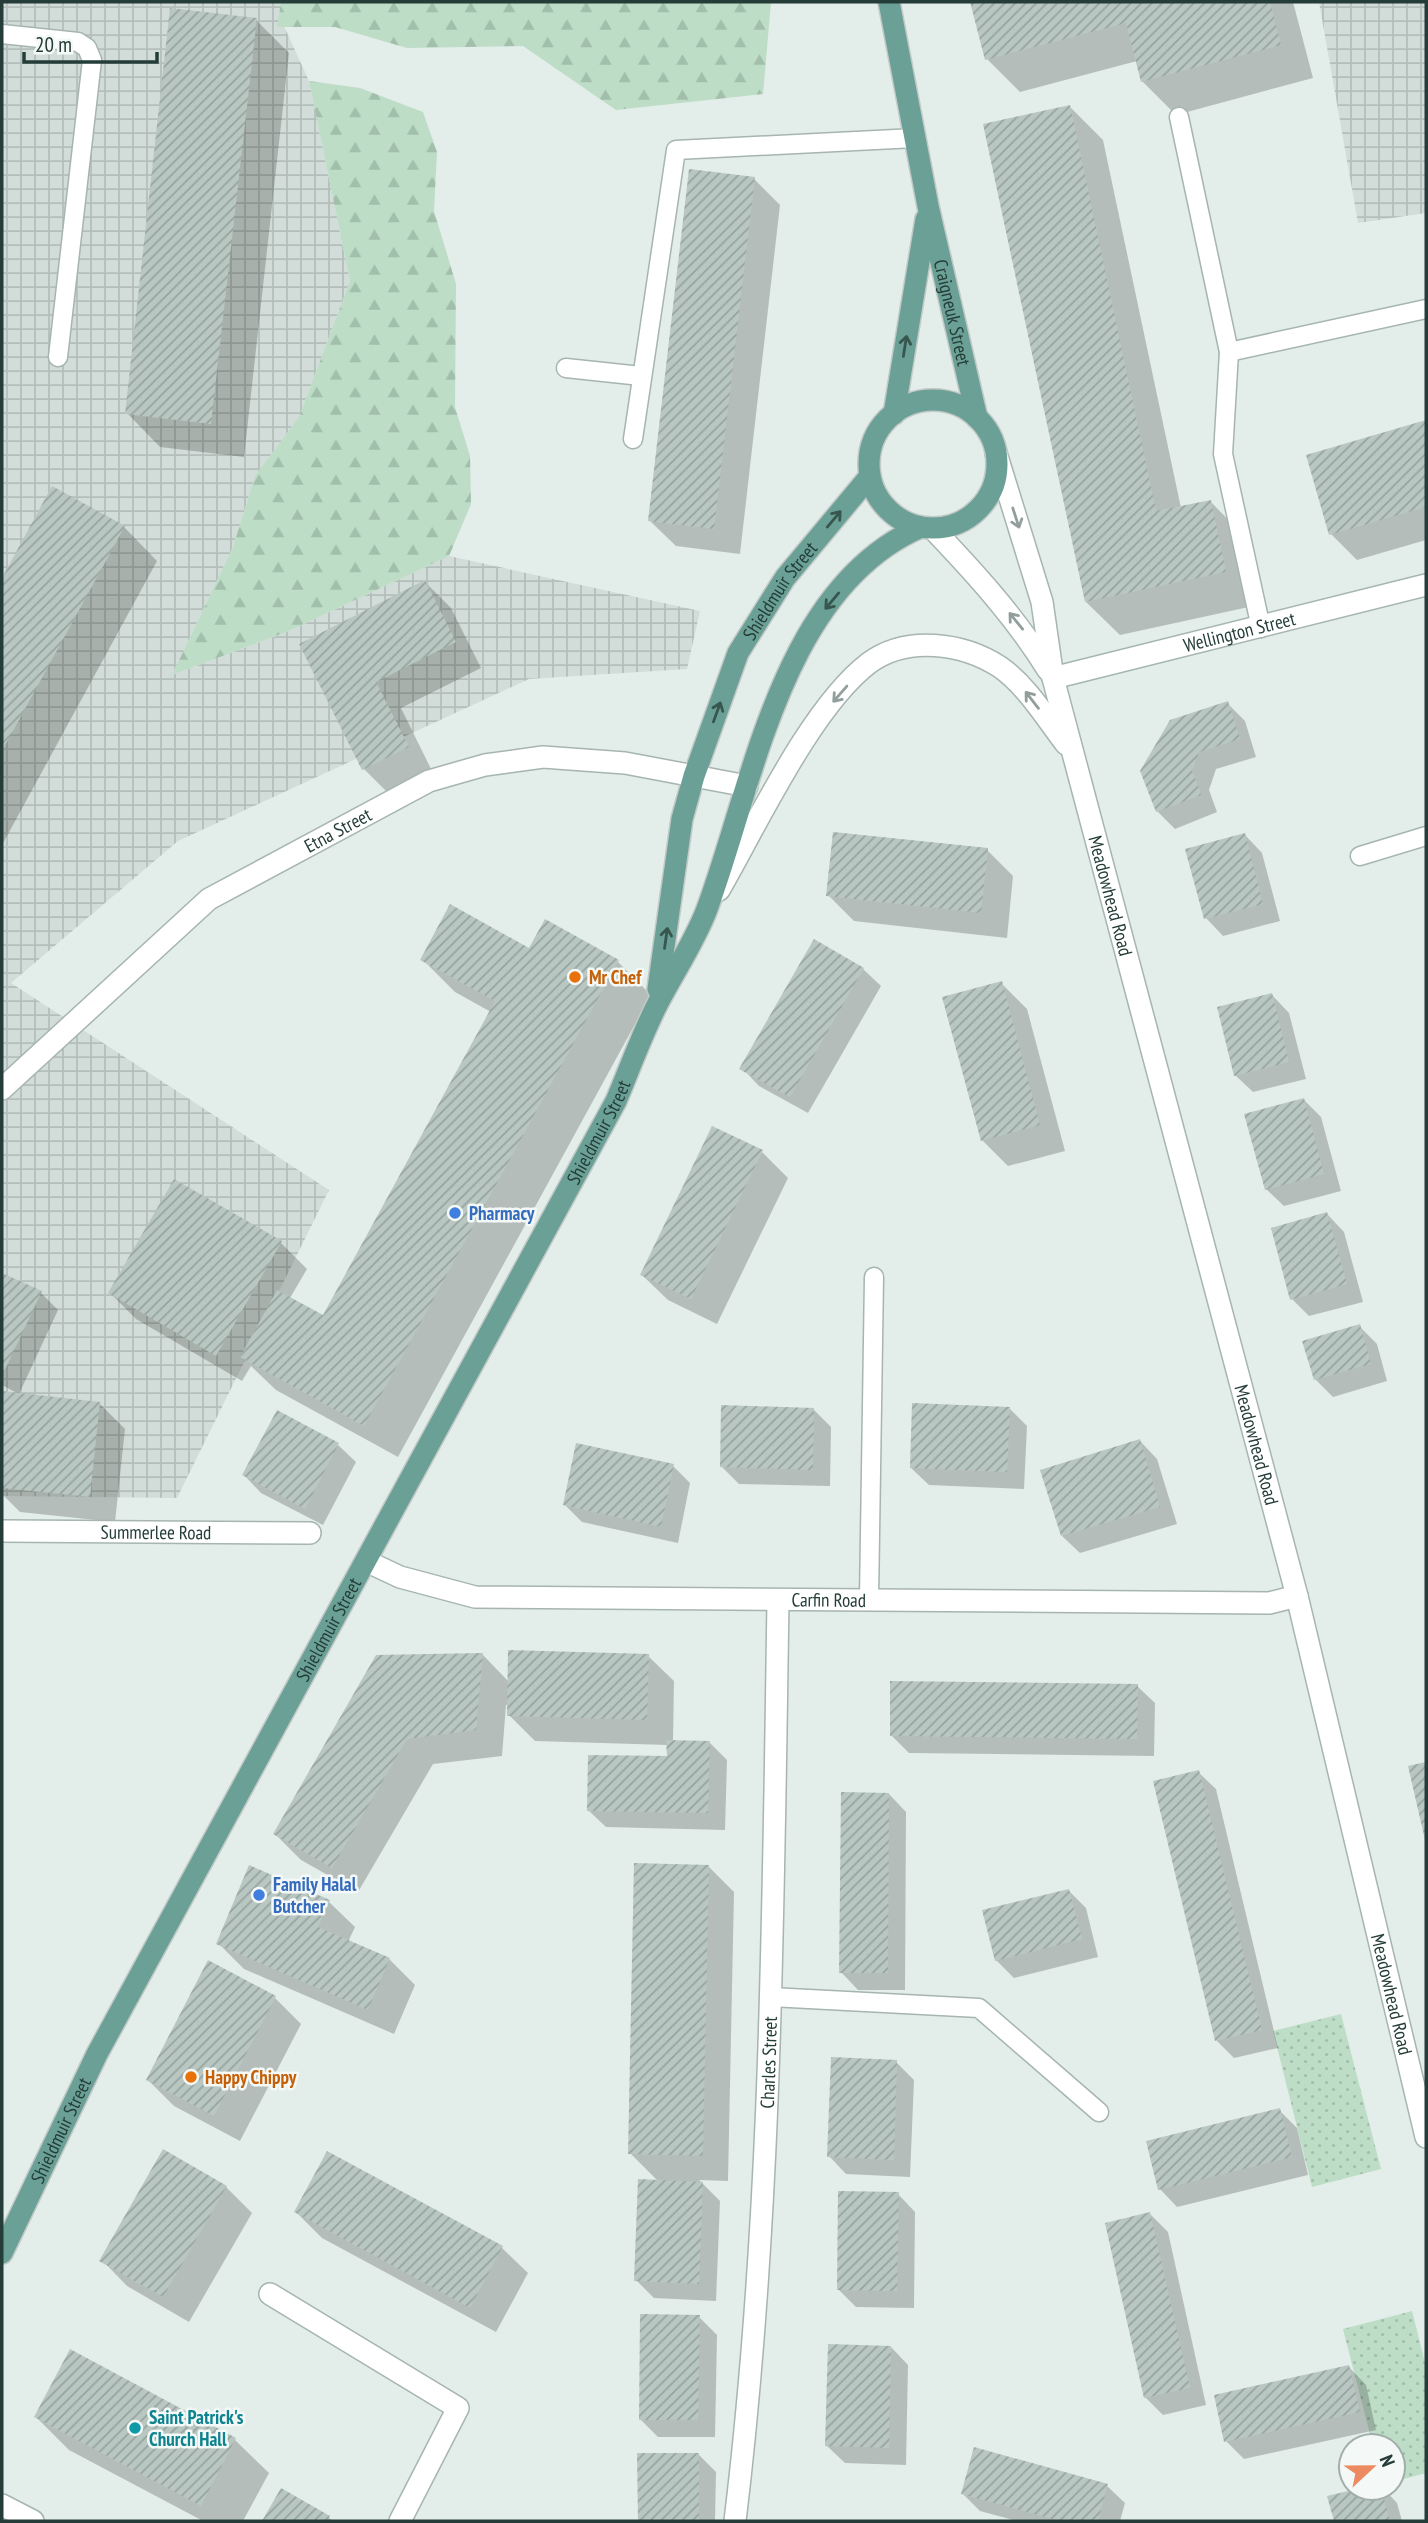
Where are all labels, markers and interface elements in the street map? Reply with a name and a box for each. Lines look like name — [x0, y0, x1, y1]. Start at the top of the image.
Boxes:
scale bar — [24, 21, 158, 65]
text: 20 m — [35, 31, 72, 58]
street label: Craigneuk Street — [929, 257, 977, 369]
one-way arrow — [899, 335, 912, 358]
one-way arrow — [1011, 507, 1024, 529]
one-way arrow — [826, 510, 842, 528]
street label: Shieldmuir Street — [737, 536, 823, 644]
one-way arrow — [824, 592, 840, 610]
street label: Wellington Street — [1181, 606, 1299, 657]
one-way arrow — [1008, 613, 1023, 631]
one-way arrow — [832, 685, 848, 703]
one-way arrow — [1025, 691, 1040, 709]
one-way arrow — [712, 701, 724, 723]
street label: Etna Street — [300, 802, 376, 858]
street label: Meadowhead Road — [1083, 833, 1138, 959]
one-way arrow — [659, 928, 672, 950]
place label: Mr Chef — [589, 965, 642, 989]
marker: Mr Chef — [567, 969, 583, 985]
street label: Shieldmuir Street — [561, 1076, 636, 1188]
place label: Pharmacy — [469, 1201, 535, 1225]
marker: Pharmacy — [447, 1205, 463, 1221]
street label: Meadowhead Road — [1229, 1382, 1284, 1507]
street label: Summerlee Road — [101, 1520, 211, 1544]
street label: Shieldmuir Street — [290, 1573, 367, 1685]
street label: Carfin Road — [791, 1587, 866, 1612]
place label: Family Halal Butcher — [273, 1872, 357, 1918]
marker: Family Halal Butcher — [251, 1887, 267, 1903]
street label: Meadowhead Road — [1366, 1931, 1418, 2057]
street label: Charles Street — [755, 2015, 782, 2109]
place label: Happy Chippy — [205, 2065, 297, 2089]
marker: Happy Chippy — [183, 2069, 199, 2085]
street label: Shieldmuir Street — [25, 2073, 96, 2187]
place label: Saint Patrick's Church Hall — [149, 2405, 244, 2451]
marker: Saint Patrick's Church Hall — [127, 2420, 143, 2436]
north arrow — [1337, 2432, 1407, 2502]
text: N — [1375, 2451, 1401, 2470]

